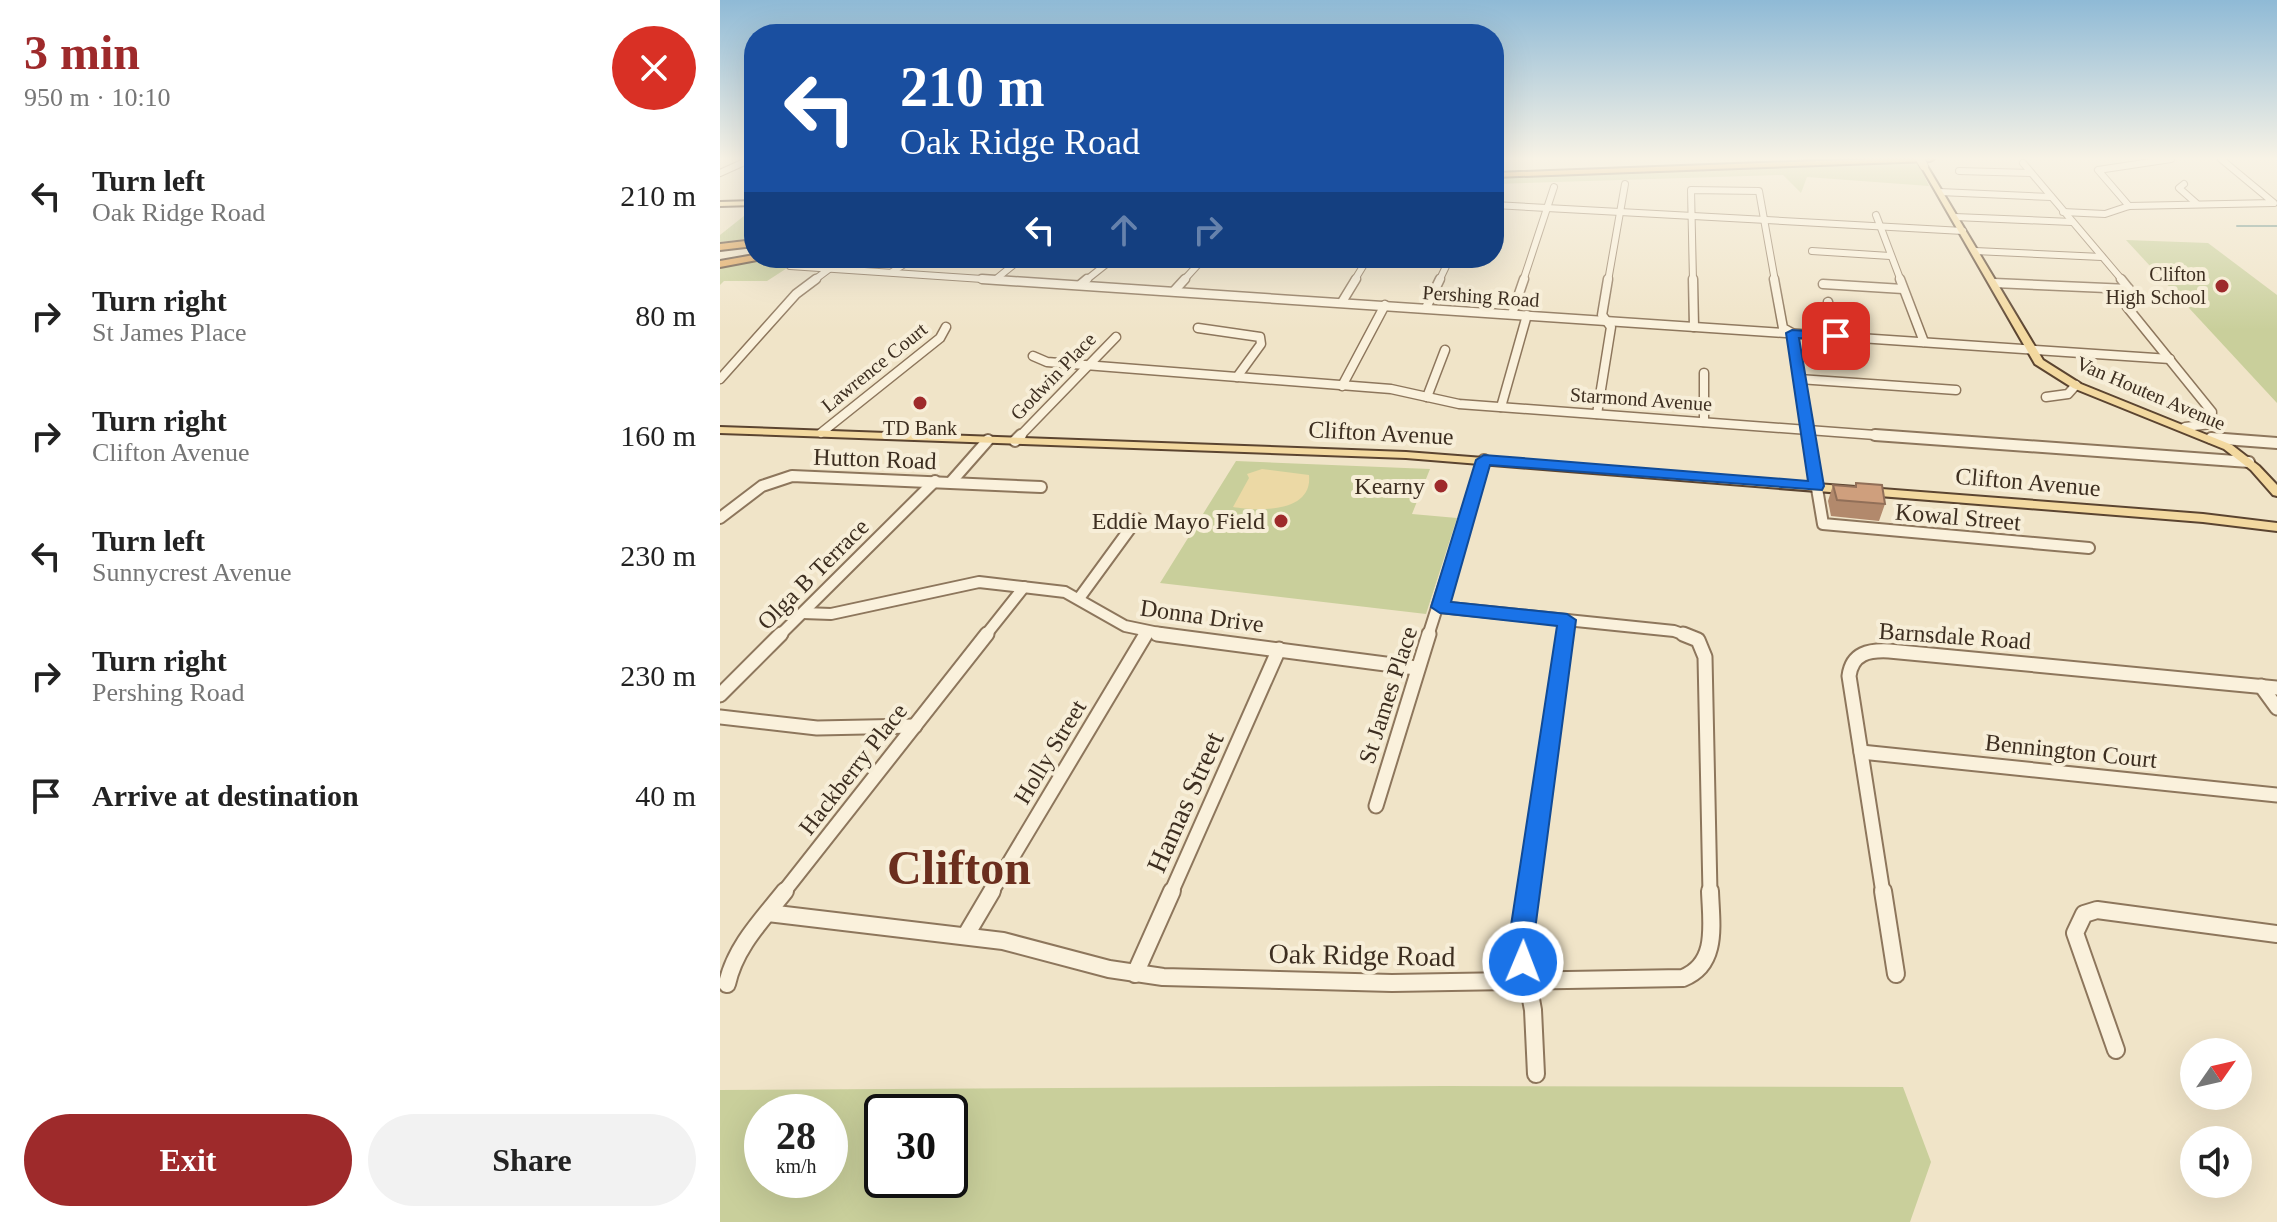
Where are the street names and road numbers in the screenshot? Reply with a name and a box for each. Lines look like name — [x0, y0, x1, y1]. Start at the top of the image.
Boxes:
street label: Pershing Road — [1422, 281, 1540, 312]
street label: Lawrence Court — [817, 317, 932, 416]
street label: Godwin Place — [1006, 328, 1100, 424]
street label: Van Houten Avenue — [2073, 352, 2229, 434]
street label: Starmond Avenue — [1569, 383, 1713, 415]
street label: Clifton Avenue — [1308, 416, 1454, 450]
street label: Hutton Road — [813, 444, 937, 474]
street label: Clifton Avenue — [1954, 463, 2102, 501]
street label: Kowal Street — [1894, 499, 2022, 535]
street label: Olga B Terrace — [752, 513, 874, 635]
street label: Donna Drive — [1138, 594, 1266, 638]
street label: Barnsdale Road — [1878, 618, 2032, 654]
street label: St James Place — [1354, 623, 1422, 767]
street label: Holly Street — [1009, 695, 1091, 809]
street label: Hackberry Place — [794, 698, 912, 840]
street label: Hamas Street — [1140, 727, 1230, 877]
street label: Bennington Court — [1984, 729, 2159, 773]
street label: Oak Ridge Road — [1268, 938, 1456, 972]

